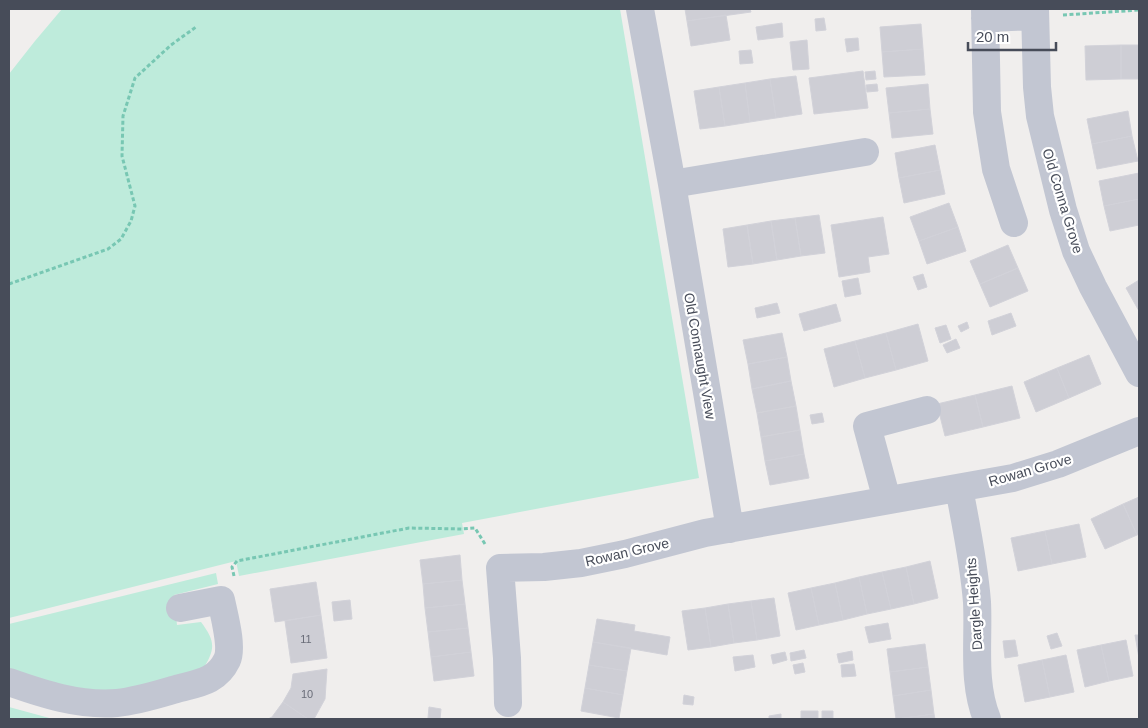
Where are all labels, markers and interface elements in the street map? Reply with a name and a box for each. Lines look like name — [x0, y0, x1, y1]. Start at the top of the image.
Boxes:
scale bar — [968, 20, 1056, 52]
text: 20 m — [976, 28, 1009, 45]
street label: Old Conna Grove — [1039, 147, 1087, 256]
street label: Old Connaught View — [681, 291, 719, 421]
street label: Rowan Grove — [987, 450, 1074, 489]
street label: Rowan Grove — [584, 535, 671, 569]
street label: Dargle Heights — [963, 557, 985, 651]
house number: 11 — [300, 633, 312, 645]
house number: 10 — [301, 688, 313, 700]

